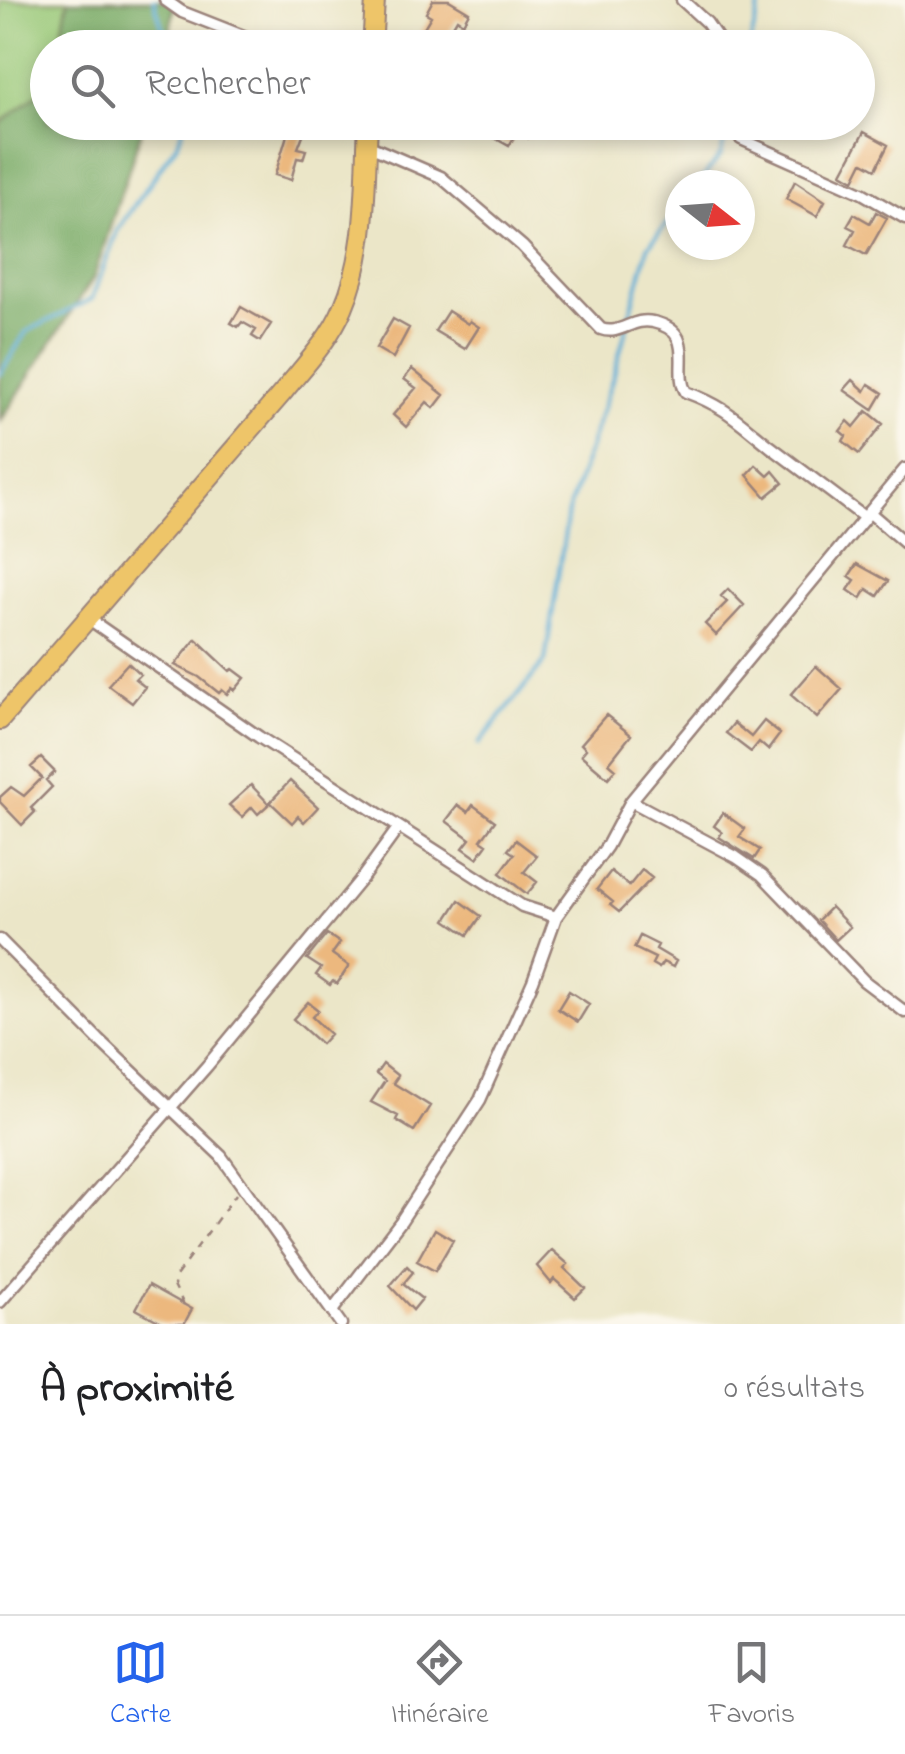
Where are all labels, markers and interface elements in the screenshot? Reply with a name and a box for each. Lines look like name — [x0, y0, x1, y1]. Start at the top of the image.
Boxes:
search box — [30, 30, 875, 140]
text: Rechercher — [145, 57, 311, 113]
icon: search — [65, 58, 120, 113]
north arrow — [665, 170, 755, 260]
text: À proximité — [40, 1359, 234, 1420]
text: 0 résultats — [724, 1366, 865, 1413]
tab: Carte — [110, 1635, 171, 1736]
tab: Itinéraire — [391, 1635, 488, 1736]
tab: Favoris — [708, 1635, 795, 1736]

